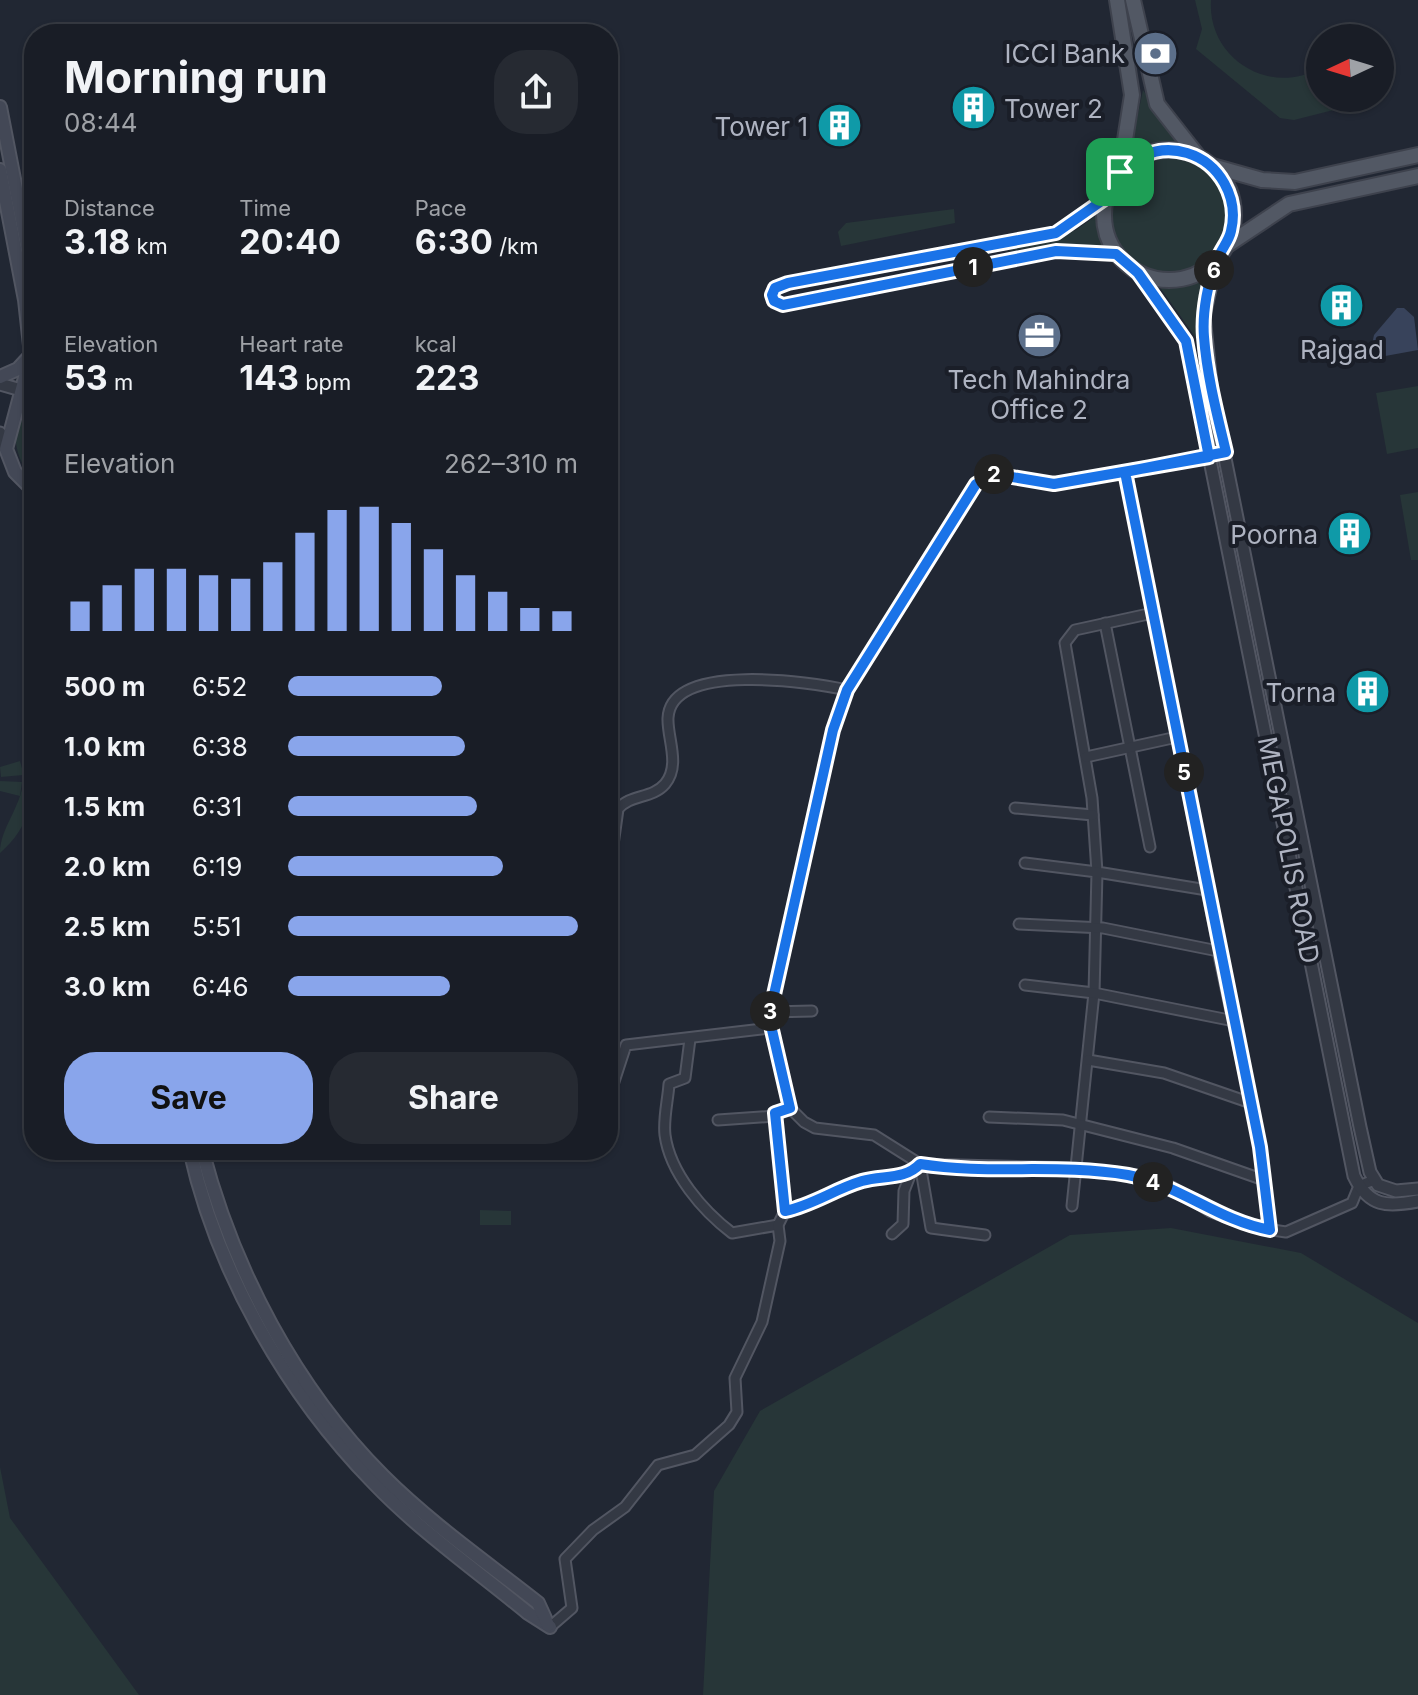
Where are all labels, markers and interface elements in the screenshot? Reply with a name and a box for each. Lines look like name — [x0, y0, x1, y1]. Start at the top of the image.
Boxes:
north arrow — [1306, 24, 1394, 112]
map controls — [1306, 24, 1394, 112]
bank icon: ICCI Bank — [1132, 29, 1180, 77]
place label: ICCI Bank — [1004, 38, 1125, 69]
text: Morning run — [64, 50, 328, 104]
button: share — [494, 50, 578, 134]
building icon: Tower 2 — [949, 84, 997, 132]
place label: Tower 2 — [1004, 93, 1103, 124]
building icon: Tower 1 — [815, 102, 863, 150]
text: 08:44 — [64, 107, 138, 138]
place label: Tower 1 — [714, 111, 808, 142]
pin — [1086, 138, 1154, 206]
icon: arrive — [1098, 150, 1142, 194]
text: Distance — [64, 195, 155, 221]
text: Time — [239, 195, 291, 221]
text: Pace — [415, 195, 466, 221]
text: 3.18 — [64, 221, 130, 262]
text: 20:40 — [239, 221, 341, 262]
text: 6:30 — [415, 221, 493, 262]
text: km — [130, 233, 168, 259]
text: /km — [493, 233, 538, 259]
pin: 1 — [953, 247, 993, 287]
pin: 6 — [1194, 250, 1234, 290]
text: 1 — [968, 254, 978, 280]
text: 6 — [1207, 257, 1221, 283]
building icon: Rajgad — [1318, 282, 1366, 330]
office icon: Tech Mahindra Office 2 — [1015, 312, 1063, 360]
text: Elevation — [64, 331, 158, 357]
text: Heart rate — [239, 331, 344, 357]
text: kcal — [415, 331, 457, 357]
place label: Rajgad — [1300, 334, 1384, 365]
text: 53 — [64, 357, 108, 398]
text: 143 — [239, 357, 299, 398]
text: 223 — [415, 357, 479, 398]
place label: Tech Mahindra Office 2 — [948, 364, 1130, 425]
text: m — [108, 369, 133, 395]
text: bpm — [299, 369, 351, 395]
text: Elevation — [64, 448, 175, 479]
text: 262–310 m — [444, 448, 578, 479]
pin: 2 — [974, 454, 1014, 494]
text: 2 — [987, 461, 1001, 487]
building icon: Poorna — [1325, 510, 1373, 558]
place label: Poorna — [1230, 519, 1318, 550]
building icon: Torna — [1343, 668, 1391, 716]
text: 500 m — [64, 671, 146, 702]
text: 6:52 — [192, 671, 247, 702]
place label: Torna — [1266, 677, 1336, 708]
text: 1.0 km — [64, 731, 146, 762]
text: 6:38 — [192, 731, 248, 762]
street label: MEGAPOLIS ROAD — [1252, 734, 1326, 966]
pin: 5 — [1164, 752, 1204, 792]
text: 5 — [1177, 759, 1191, 785]
text: 1.5 km — [64, 791, 145, 822]
text: 6:31 — [192, 791, 242, 822]
text: 2.0 km — [64, 851, 151, 882]
text: 6:19 — [192, 851, 242, 882]
text: 2.5 km — [64, 911, 150, 942]
text: 5:51 — [192, 911, 242, 942]
text: 3.0 km — [64, 971, 151, 1002]
text: 6:46 — [192, 971, 249, 1002]
pin: 3 — [750, 991, 790, 1031]
text: 3 — [763, 998, 777, 1024]
button: Save — [64, 1052, 313, 1144]
button: Share — [329, 1052, 578, 1144]
pin: 4 — [1133, 1162, 1173, 1202]
text: 4 — [1146, 1169, 1160, 1195]

